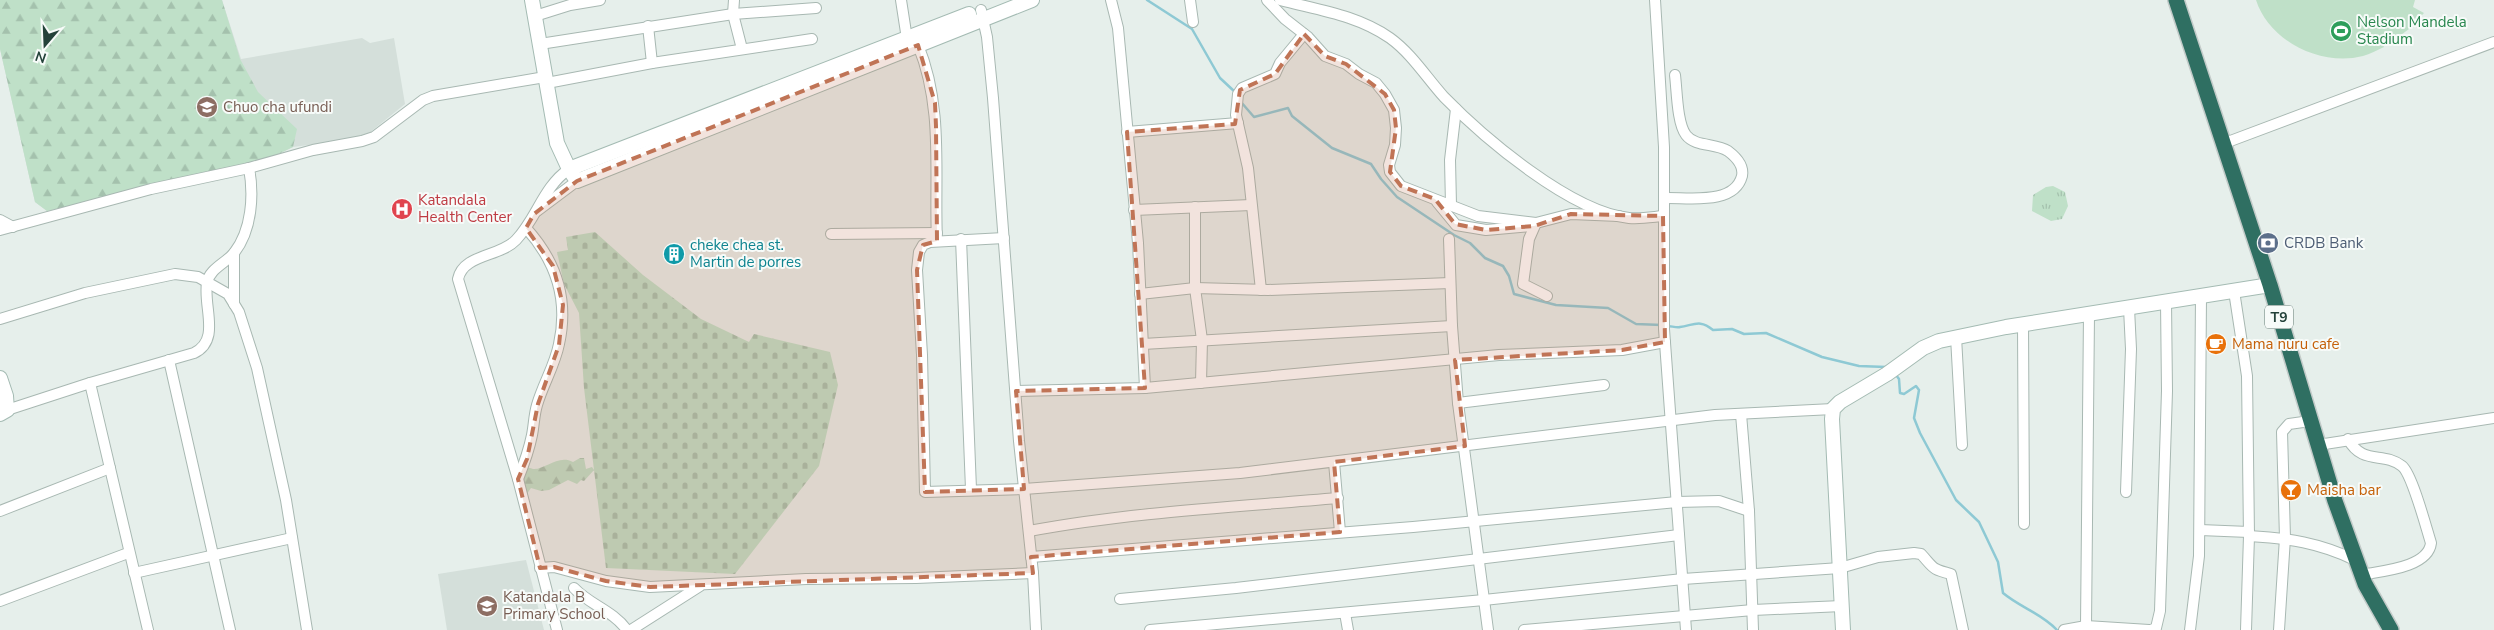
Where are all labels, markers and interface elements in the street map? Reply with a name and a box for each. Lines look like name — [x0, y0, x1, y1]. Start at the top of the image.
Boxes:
place label: Nelson Mandela Stadium — [2357, 12, 2467, 49]
sports icon: Nelson Mandela Stadium — [2329, 19, 2353, 43]
north arrow — [20, 20, 70, 70]
text: N — [33, 46, 49, 68]
school or university icon: Chuo cha ufundi — [195, 95, 219, 119]
place label: Chuo cha ufundi — [223, 97, 332, 117]
place label: Katandala Health Center — [418, 190, 513, 227]
hospital icon: Katandala Health Center — [390, 197, 414, 221]
bank icon: CRDB Bank — [2256, 231, 2280, 255]
place label: CRDB Bank — [2284, 233, 2364, 253]
place label: cheke chea st. Martin de porres — [690, 235, 801, 272]
building icon: cheke chea st. Martin de porres — [662, 242, 686, 266]
road number: T9 — [2265, 306, 2293, 328]
cafe icon: Mama nuru cafe — [2204, 332, 2228, 356]
place label: Mama nuru cafe — [2232, 334, 2340, 354]
bar icon: Maisha bar — [2279, 478, 2303, 502]
place label: Maisha bar — [2307, 480, 2381, 500]
place label: Katandala B Primary School — [503, 587, 606, 624]
school or university icon: Katandala B Primary School — [475, 594, 499, 618]

